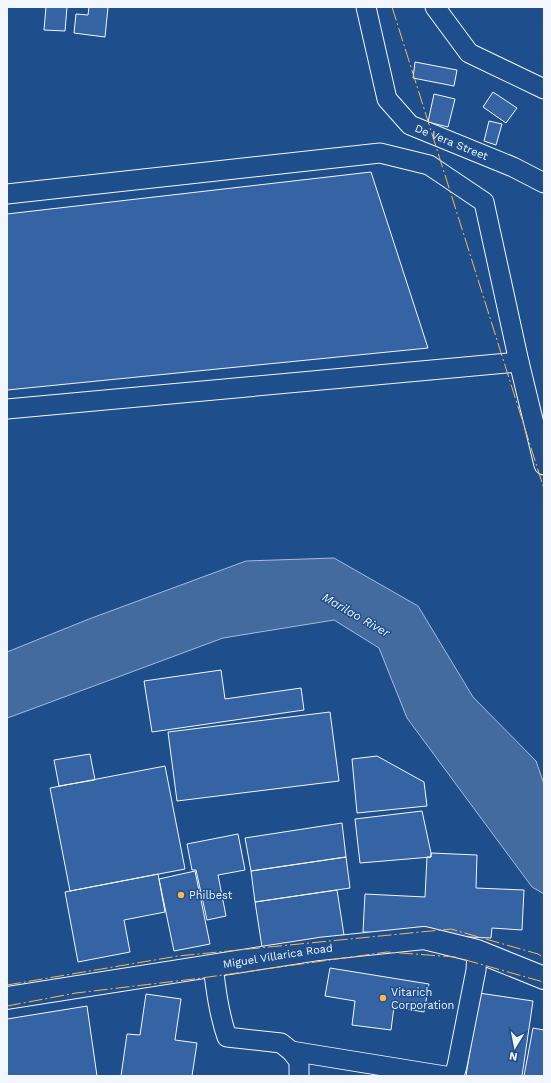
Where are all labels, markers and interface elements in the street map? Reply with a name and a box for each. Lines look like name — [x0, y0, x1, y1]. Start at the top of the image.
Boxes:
street label: De Vera Street — [413, 122, 490, 163]
water label: Marilao River — [320, 590, 393, 641]
place label: Philbest — [189, 889, 233, 902]
marker: Philbest — [176, 890, 186, 900]
street label: Miguel Villarica Road — [222, 942, 333, 971]
place label: Vitarich Corporation — [391, 986, 454, 1012]
marker: Vitarich Corporation — [378, 993, 388, 1003]
north arrow — [495, 1027, 535, 1067]
text: N — [508, 1049, 518, 1063]

